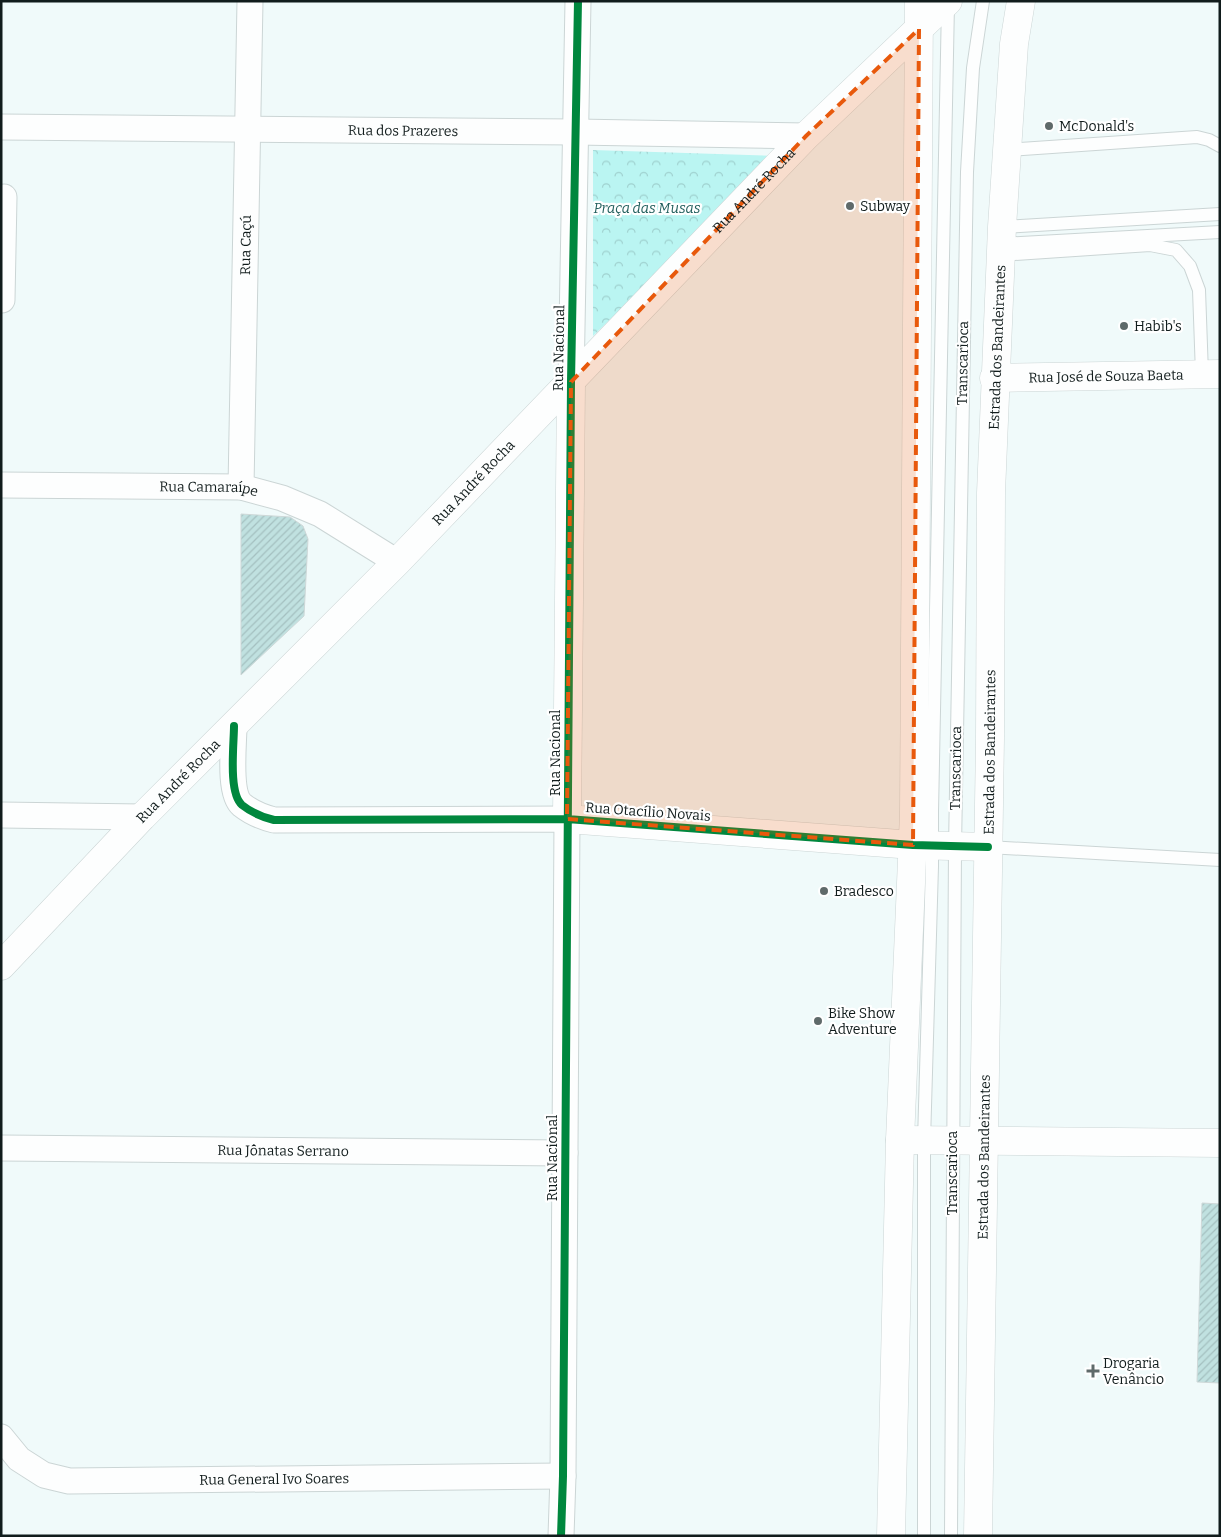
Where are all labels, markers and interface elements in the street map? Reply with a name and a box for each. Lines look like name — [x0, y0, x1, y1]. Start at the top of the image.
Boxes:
place label: McDonald's — [1059, 118, 1134, 135]
marker: McDonald's — [1043, 120, 1055, 132]
street label: Rua dos Prazeres — [348, 122, 458, 139]
street label: Rua André Rocha — [709, 144, 799, 237]
place label: Subway — [860, 198, 911, 215]
park label: Praça das Musas — [594, 200, 701, 217]
marker: Subway — [844, 200, 856, 212]
street label: Rua Caçú — [236, 214, 255, 275]
street label: Estrada dos Bandeirantes — [985, 264, 1009, 430]
street label: Rua Nacional — [550, 305, 568, 391]
place label: Habib's — [1134, 318, 1182, 335]
street label: Transcarioca — [954, 320, 972, 405]
marker: Habib's — [1118, 320, 1130, 332]
street label: Rua José de Souza Baeta — [1028, 366, 1184, 386]
street label: Rua André Rocha — [429, 436, 518, 529]
street label: Rua Camaraípe — [159, 478, 260, 500]
street label: Estrada dos Bandeirantes — [980, 669, 999, 835]
street label: Rua Nacional — [547, 710, 564, 796]
street label: Transcarioca — [947, 725, 965, 810]
street label: Rua André Rocha — [132, 735, 224, 826]
street label: Rua Otacílio Novais — [585, 799, 711, 825]
place label: Bradesco — [834, 883, 894, 900]
marker: Bradesco — [818, 885, 830, 897]
place label: Bike Show Adventure — [828, 1005, 897, 1038]
marker: Bike Show Adventure — [812, 1015, 824, 1027]
street label: Estrada dos Bandeirantes — [974, 1074, 993, 1240]
street label: Rua Nacional — [544, 1115, 561, 1201]
street label: Transcarioca — [944, 1131, 961, 1215]
street label: Rua Jônatas Serrano — [217, 1141, 349, 1160]
place label: Drogaria Venâncio — [1103, 1355, 1164, 1388]
marker: Drogaria Venâncio — [1087, 1365, 1099, 1377]
street label: Rua General Ivo Soares — [199, 1470, 349, 1488]

